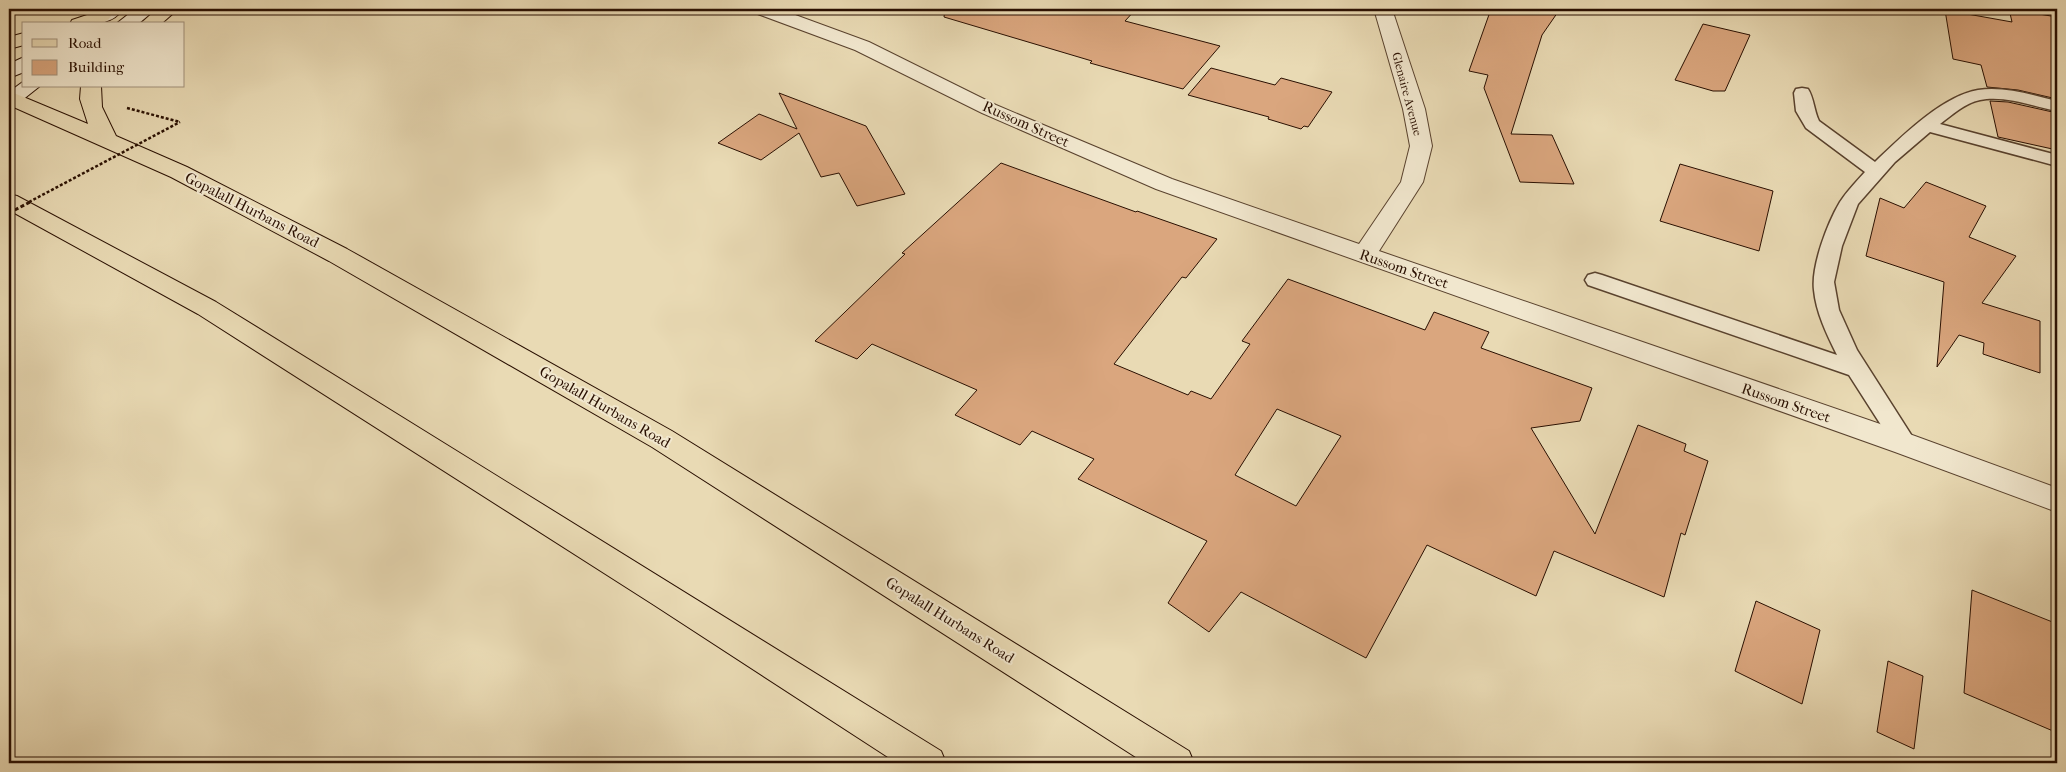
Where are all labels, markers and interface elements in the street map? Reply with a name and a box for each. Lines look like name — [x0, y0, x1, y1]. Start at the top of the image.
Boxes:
legend — [22, 22, 185, 88]
text: Road — [68, 34, 102, 52]
street label: Glenaire Avenue — [1389, 51, 1425, 137]
text: Building — [68, 58, 125, 76]
street label: Russom Street — [980, 97, 1073, 151]
street label: Gopalall Hurbans Road — [182, 168, 323, 252]
street label: Russom Street — [1357, 245, 1452, 293]
street label: Gopalall Hurbans Road — [536, 362, 674, 452]
street label: Russom Street — [1739, 379, 1834, 427]
street label: Gopalall Hurbans Road — [882, 573, 1018, 667]

